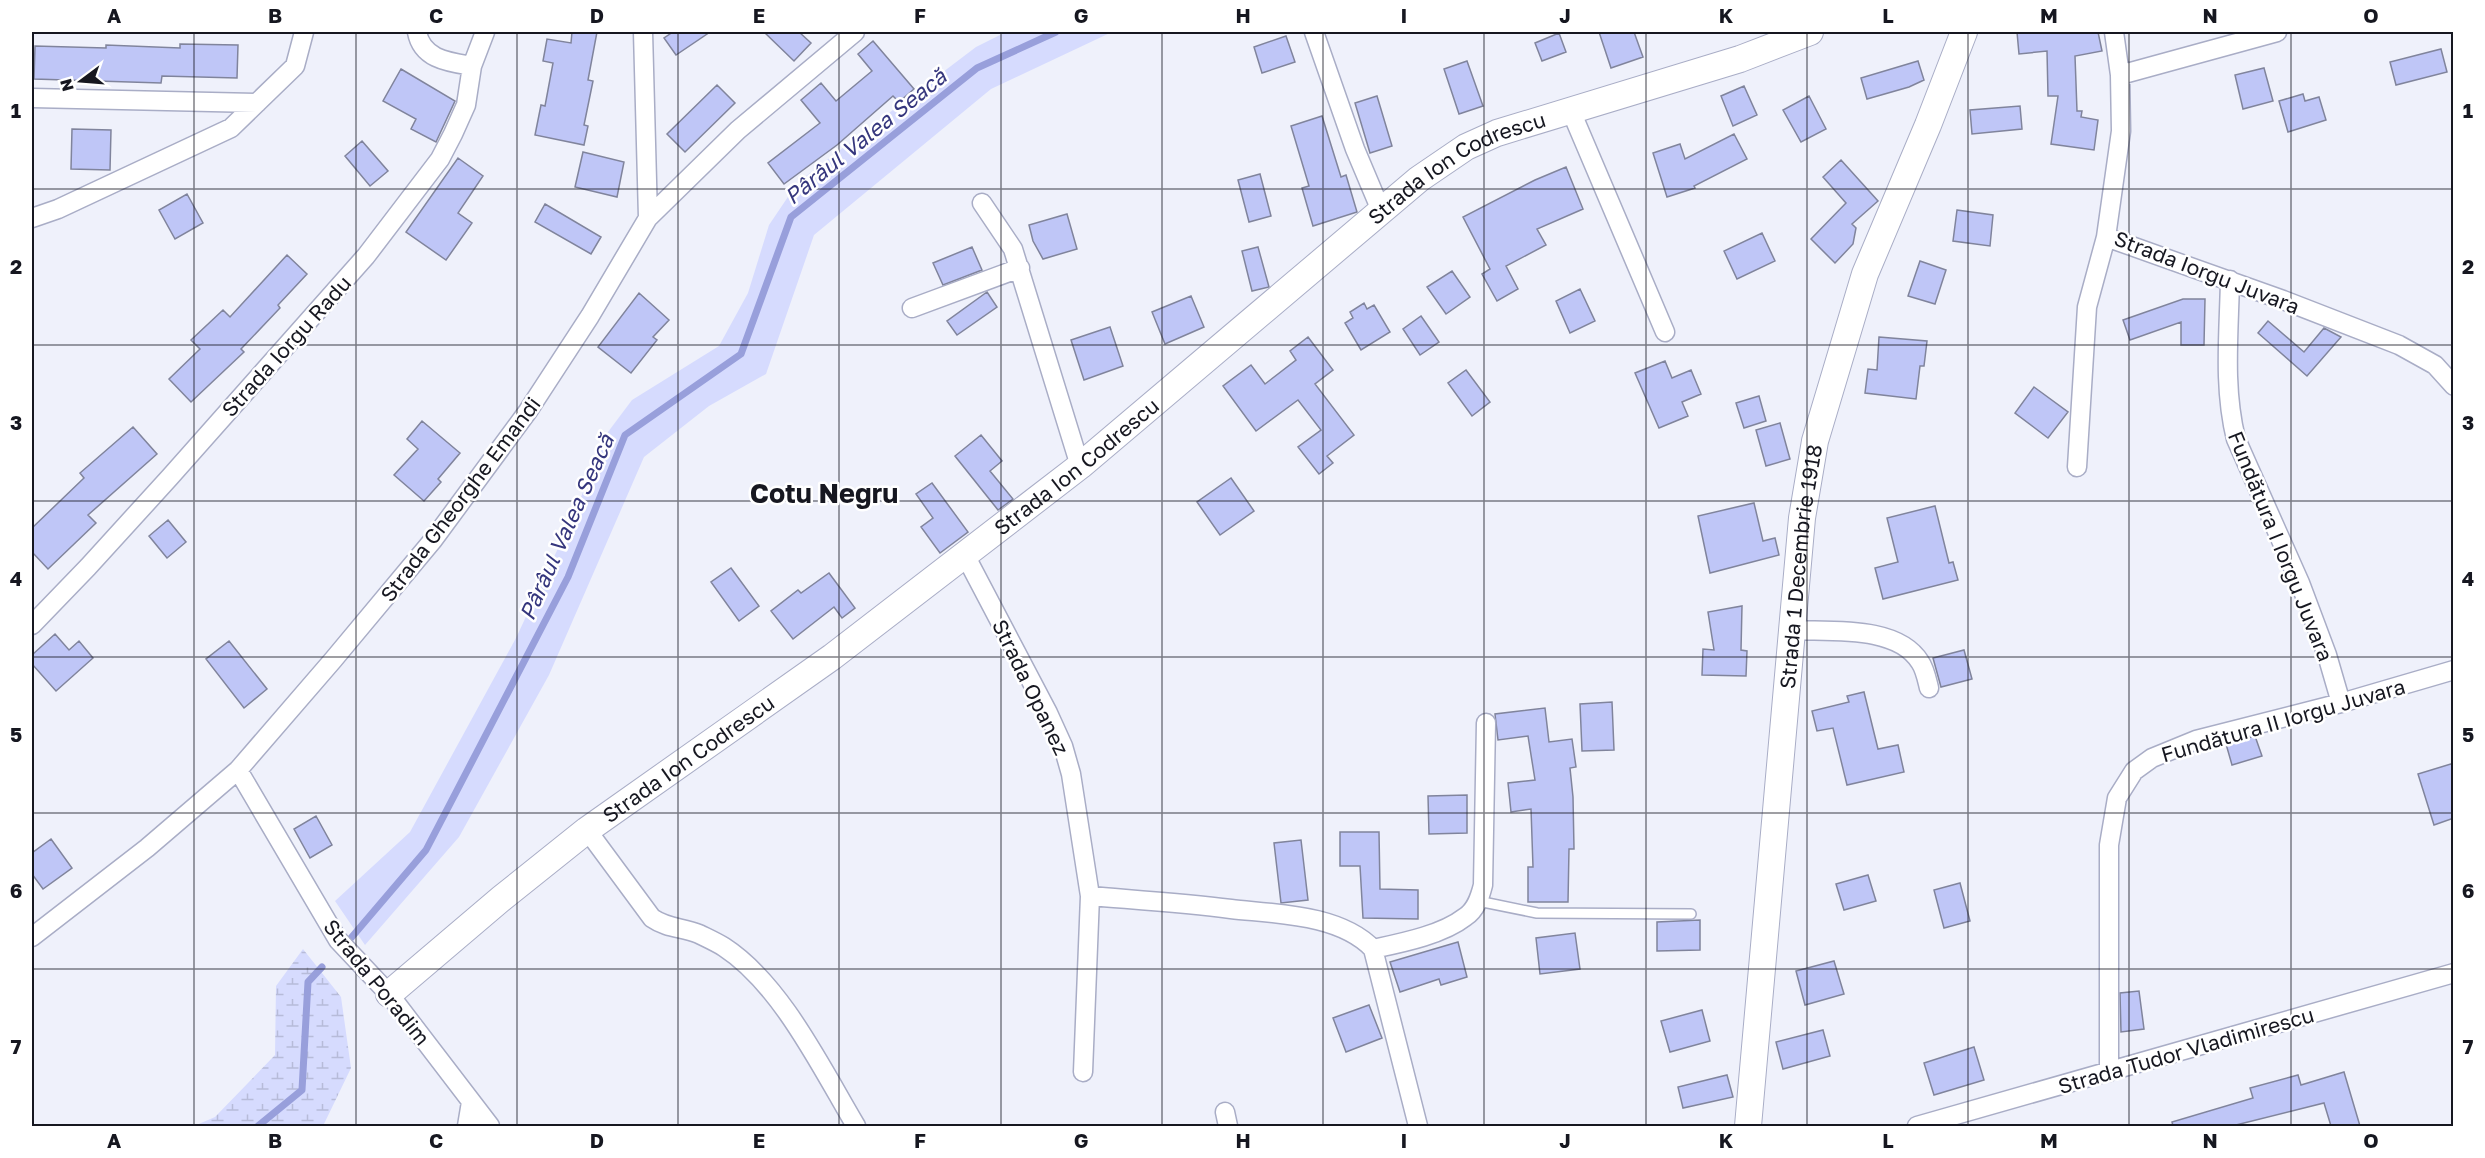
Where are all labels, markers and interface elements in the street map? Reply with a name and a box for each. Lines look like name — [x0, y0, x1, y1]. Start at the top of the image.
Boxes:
text: A — [107, 3, 121, 27]
text: B — [268, 3, 282, 27]
text: C — [429, 3, 443, 27]
text: D — [590, 3, 604, 27]
text: E — [753, 3, 765, 27]
text: F — [914, 3, 926, 27]
text: G — [1074, 3, 1088, 27]
text: H — [1235, 3, 1251, 27]
text: I — [1401, 3, 1407, 27]
text: J — [1559, 3, 1571, 27]
text: K — [1719, 3, 1734, 27]
text: L — [1882, 3, 1894, 27]
text: M — [2040, 3, 2058, 27]
text: N — [2202, 3, 2218, 27]
text: O — [2363, 3, 2379, 27]
north arrow — [51, 51, 111, 111]
water label: Pârâul Valea Seacă — [779, 61, 953, 210]
text: N — [55, 77, 78, 94]
text: 1 — [11, 98, 21, 122]
text: 1 — [2463, 98, 2473, 122]
street label: Strada Ion Codrescu — [1362, 106, 1549, 230]
street label: Strada Iorgu Juvara — [2111, 225, 2303, 319]
text: 2 — [10, 254, 22, 278]
text: 2 — [2462, 254, 2474, 278]
street label: Strada Iorgu Radu — [216, 270, 356, 422]
street label: Strada Gheorghe Emandi — [374, 391, 546, 607]
street label: Strada Ion Codrescu — [989, 392, 1164, 540]
text: 3 — [10, 410, 22, 434]
text: 3 — [2462, 410, 2474, 434]
street label: Fundătura I Iorgu Juvara — [2223, 427, 2339, 665]
water label: Pârâul Valea Seacă — [513, 429, 620, 624]
street label: Strada 1 Decembrie 1918 — [1774, 442, 1827, 690]
district label: Cotu Negru — [750, 477, 898, 509]
text: 4 — [10, 566, 22, 590]
text: 4 — [2462, 566, 2474, 590]
street label: Strada Opanez — [987, 615, 1075, 759]
street label: Fundătura II Iorgu Juvara — [2158, 673, 2408, 767]
street label: Strada Ion Codrescu — [597, 689, 779, 828]
text: 5 — [10, 722, 22, 746]
text: 5 — [2462, 722, 2474, 746]
text: 6 — [10, 878, 22, 902]
text: 6 — [2462, 878, 2474, 902]
street label: Strada Poradim — [318, 914, 436, 1050]
street label: Strada Tudor Vladimirescu — [2055, 1001, 2317, 1099]
text: 7 — [11, 1034, 22, 1058]
text: 7 — [2463, 1034, 2474, 1058]
text: A — [107, 1128, 121, 1152]
text: B — [268, 1128, 282, 1152]
text: C — [429, 1128, 443, 1152]
text: D — [590, 1128, 604, 1152]
text: E — [753, 1128, 765, 1152]
text: F — [914, 1128, 926, 1152]
text: G — [1074, 1128, 1088, 1152]
text: H — [1235, 1128, 1251, 1152]
text: I — [1401, 1128, 1407, 1152]
text: J — [1559, 1128, 1571, 1152]
text: K — [1719, 1128, 1734, 1152]
text: L — [1882, 1128, 1894, 1152]
text: M — [2040, 1128, 2058, 1152]
text: N — [2202, 1128, 2218, 1152]
text: O — [2363, 1128, 2379, 1152]

